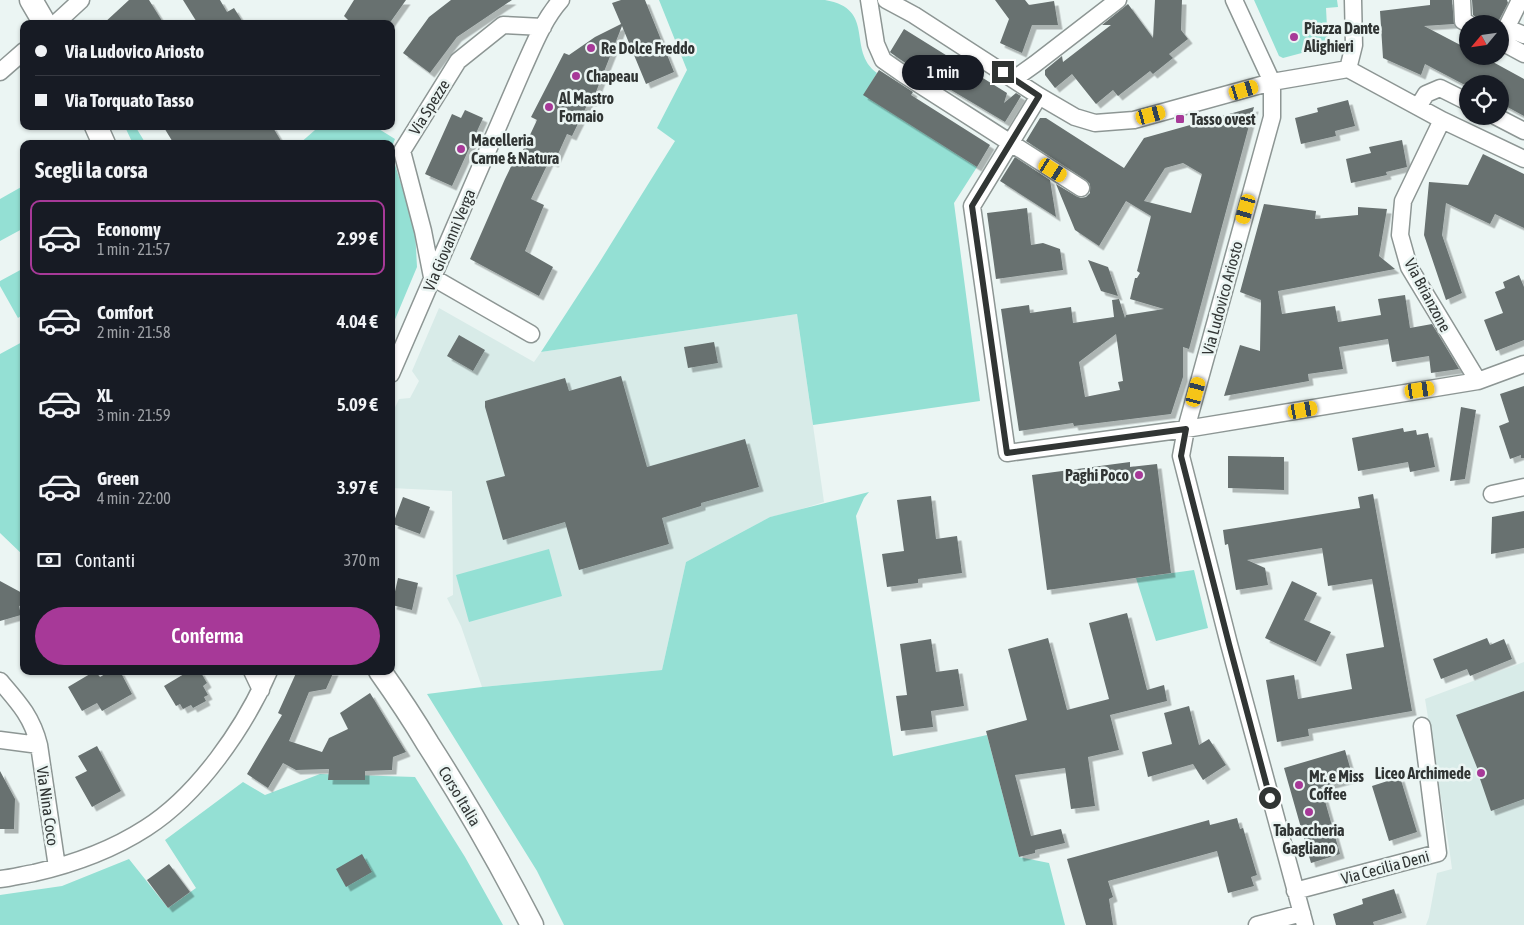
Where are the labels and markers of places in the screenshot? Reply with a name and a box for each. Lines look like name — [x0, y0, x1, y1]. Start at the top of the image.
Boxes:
place label: Piazza Dante Alighieri — [1303, 19, 1380, 55]
marker: Piazza Dante Alighieri — [1288, 31, 1300, 43]
place label: Re Dolce Freddo — [601, 39, 696, 57]
marker: Re Dolce Freddo — [585, 42, 597, 54]
place label: Chapeau — [586, 67, 639, 85]
marker: Chapeau — [570, 70, 582, 82]
place label: Al Mastro Fornaio — [558, 89, 614, 125]
marker: Al Mastro Fornaio — [543, 101, 555, 113]
place label: Tasso ovest — [1190, 110, 1256, 128]
marker: Tasso ovest — [1174, 113, 1186, 125]
place label: Macelleria Carne & Natura — [471, 131, 559, 167]
marker: Macelleria Carne & Natura — [455, 143, 467, 155]
place label: Paghi Poco — [1065, 466, 1129, 484]
marker: Paghi Poco — [1133, 469, 1145, 481]
place label: Liceo Archimede — [1375, 764, 1471, 782]
place label: Mr. e Miss Coffee — [1309, 767, 1364, 803]
marker: Liceo Archimede — [1475, 767, 1487, 779]
marker: Mr. e Miss Coffee — [1293, 779, 1305, 791]
marker: Tabaccheria Gagliano — [1303, 806, 1315, 818]
place label: Tabaccheria Gagliano — [1273, 821, 1345, 857]

